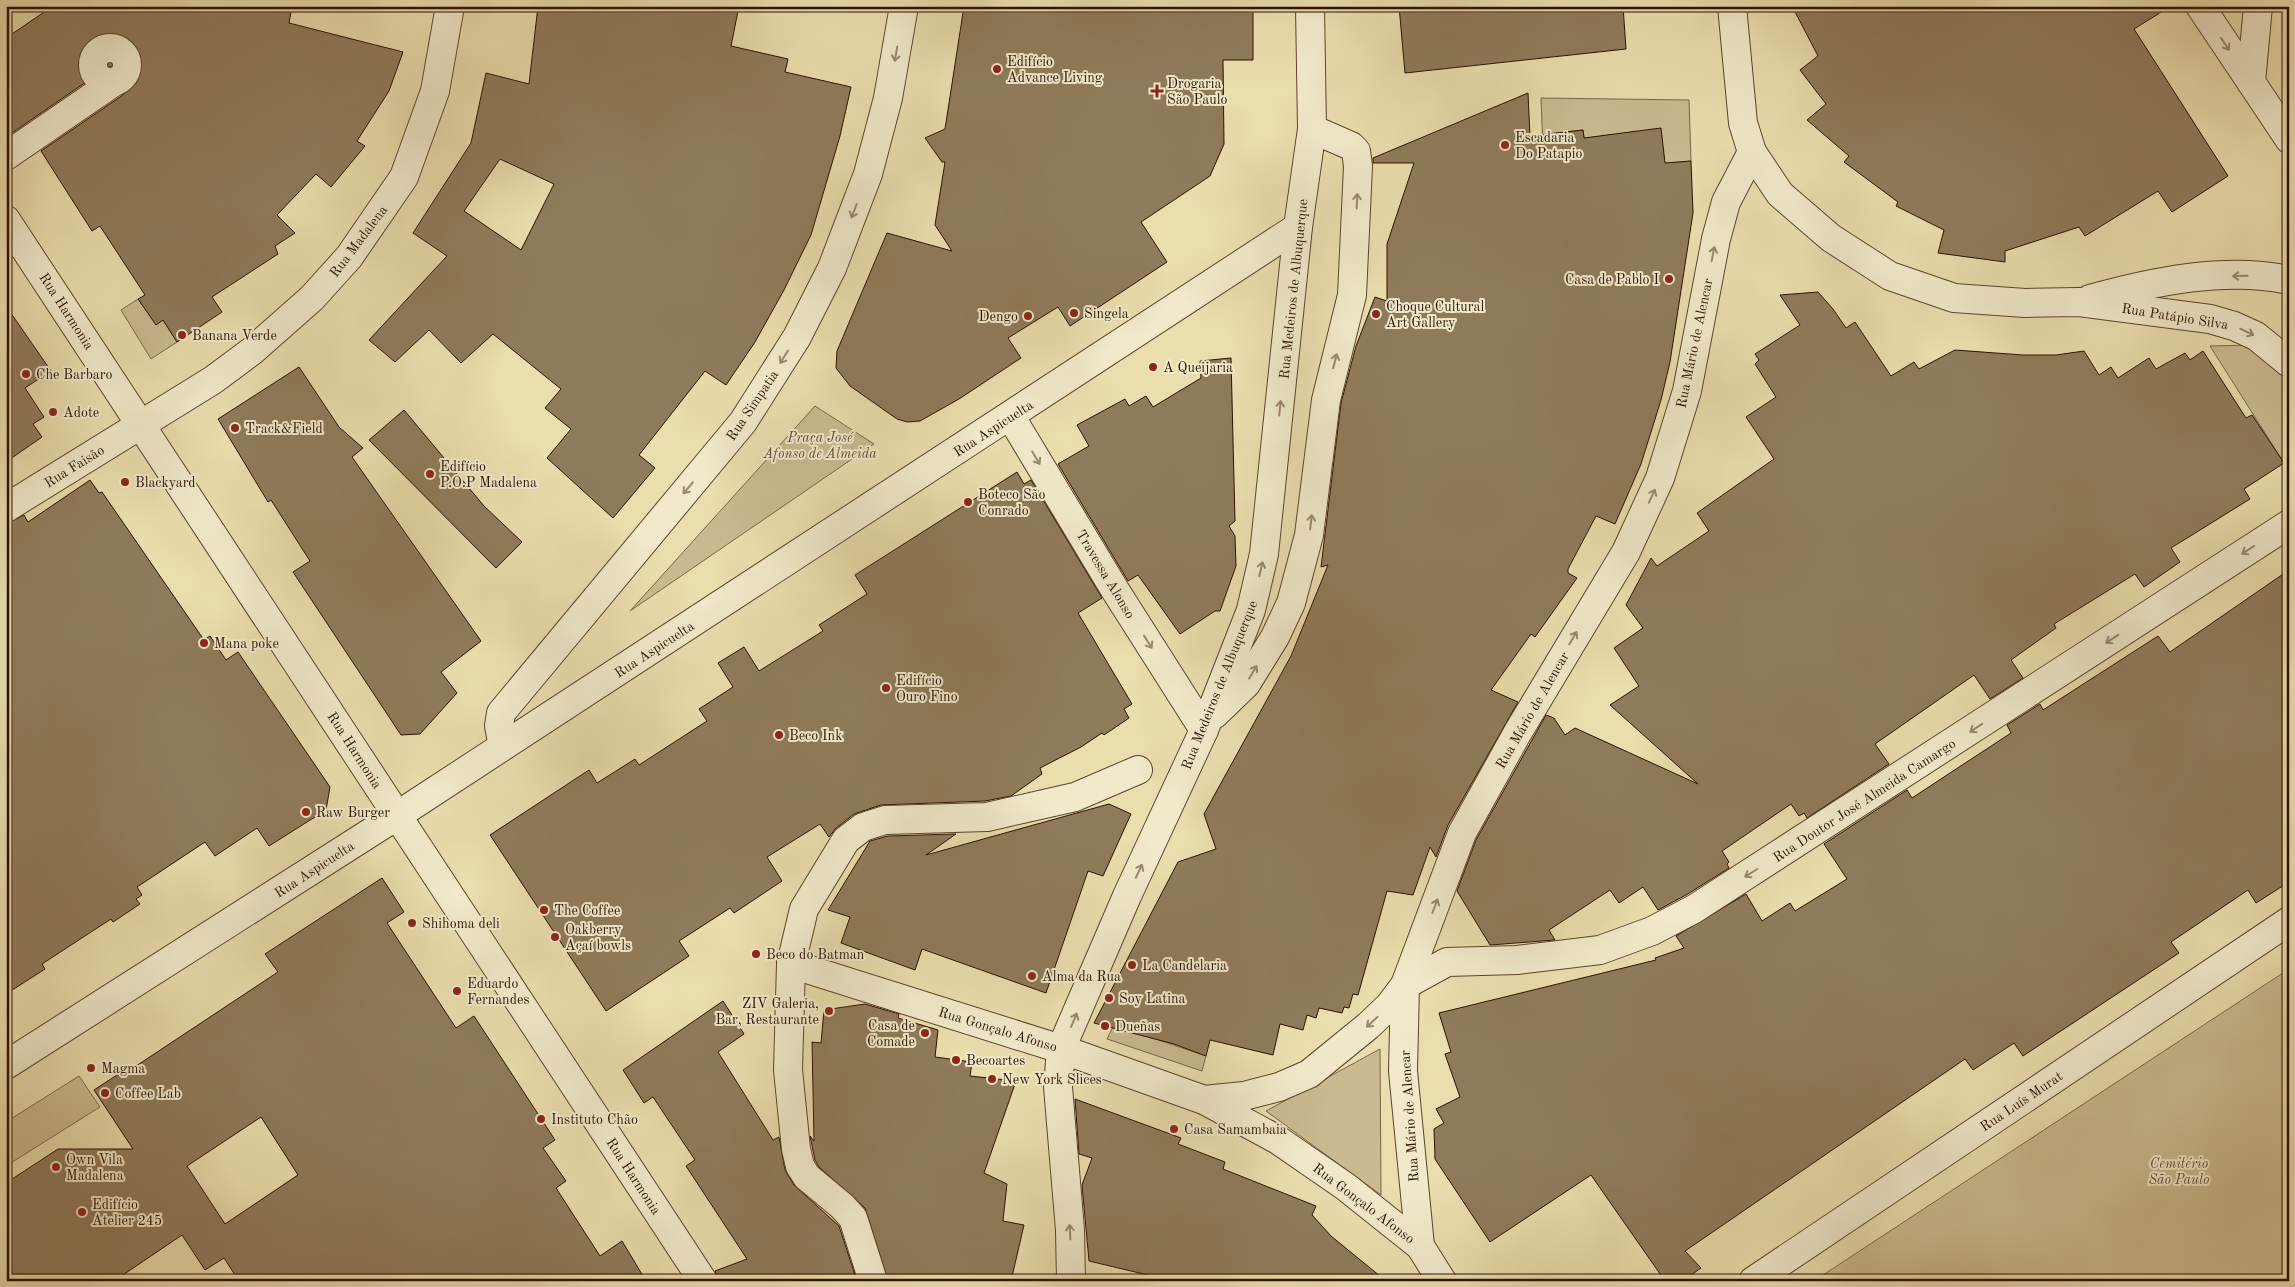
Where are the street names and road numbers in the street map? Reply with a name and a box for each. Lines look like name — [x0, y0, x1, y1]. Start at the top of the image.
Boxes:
street label: Rua Medeiros de Albuquerque — [1278, 198, 1310, 380]
street label: Rua Madalena — [327, 203, 390, 280]
street label: Rua Harmonia — [36, 271, 96, 352]
street label: Rua Mário de Alencar — [1674, 277, 1716, 409]
street label: Rua Patápio Silva — [2120, 302, 2229, 332]
street label: Rua Simpatia — [724, 368, 782, 443]
street label: Rua Aspicuelta — [951, 398, 1036, 460]
street label: Rua Faisão — [42, 443, 107, 491]
street label: Travessa Alonso — [1073, 528, 1137, 621]
street label: Rua Medeiros de Albuquerque — [1180, 599, 1260, 772]
street label: Rua Aspicuelta — [612, 619, 697, 681]
street label: Rua Mário de Alencar — [1494, 650, 1572, 771]
street label: Rua Harmonia — [324, 710, 384, 791]
street label: Rua Doutor José Almeida Camargo — [1771, 736, 1958, 865]
street label: Rua Aspicuelta — [272, 839, 357, 901]
street label: Rua Gonçalo Afonso — [937, 1005, 1059, 1055]
street label: Rua Mário de Alencar — [1398, 1049, 1422, 1182]
street label: Rua Luís Murat — [1978, 1069, 2065, 1134]
street label: Rua Harmonia — [603, 1136, 663, 1217]
street label: Rua Gonçalo Afonso — [1310, 1161, 1417, 1247]

